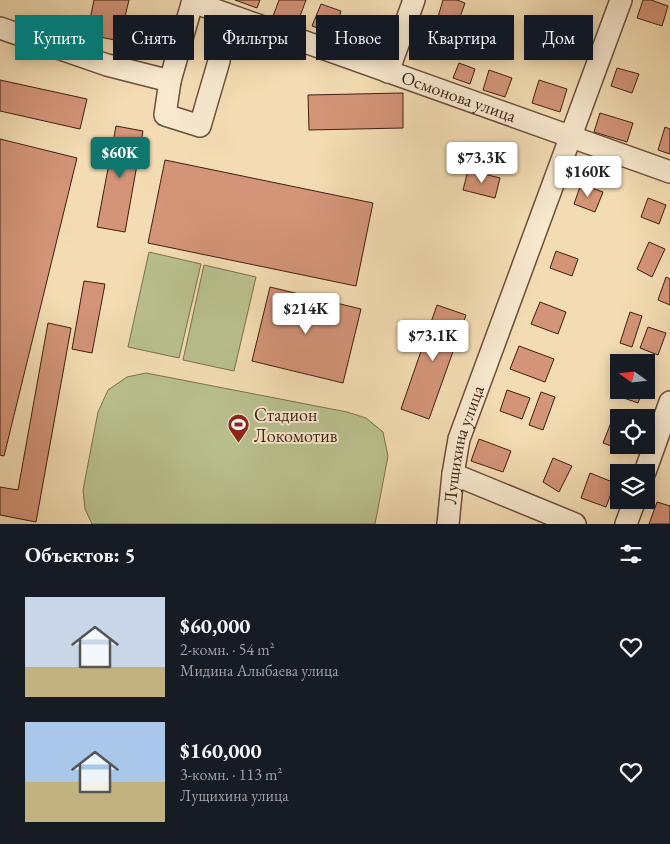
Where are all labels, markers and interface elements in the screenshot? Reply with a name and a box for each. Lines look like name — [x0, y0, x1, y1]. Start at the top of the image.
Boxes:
chip: Купить — [15, 15, 103, 60]
chip: Снять — [113, 15, 194, 60]
chip: Фильтры — [204, 15, 306, 60]
chip: Новое — [316, 15, 399, 60]
chip: Квартира — [409, 15, 514, 60]
chip: Дом — [524, 15, 593, 60]
street label: Осмонова улица — [398, 65, 520, 127]
pin: $60K — [90, 136, 150, 179]
text: $60K — [102, 142, 138, 163]
pin: $73.3K — [441, 142, 523, 184]
text: $73.3K — [458, 147, 506, 168]
pin: $160K — [553, 156, 623, 198]
text: $160K — [566, 161, 610, 182]
pin: $214K — [271, 292, 341, 335]
text: $214K — [284, 298, 328, 319]
pin: $73.1K — [392, 320, 474, 362]
text: $73.1K — [409, 325, 457, 346]
north arrow — [610, 354, 655, 399]
map controls — [610, 354, 655, 509]
street label: Лущихина улица — [438, 381, 489, 505]
place label: Стадион Локомотив — [254, 403, 338, 447]
button: locate — [610, 409, 655, 454]
sports icon: Стадион Локомотив — [226, 413, 250, 444]
button: layers — [610, 464, 655, 509]
icon: filters — [617, 540, 645, 568]
text: Объектов: 5 — [25, 541, 136, 568]
text: $60,000 — [180, 612, 250, 639]
icon: home — [65, 617, 125, 677]
icon: heart — [617, 633, 645, 661]
text: 2-комн. · 54 m² — [180, 639, 275, 660]
text: Мидина Алыбаева улица — [180, 660, 339, 681]
text: $160,000 — [180, 737, 262, 764]
icon: home — [65, 742, 125, 802]
icon: heart — [617, 758, 645, 786]
text: 3-комн. · 113 m² — [180, 764, 282, 785]
text: Лущихина улица — [180, 785, 289, 806]

